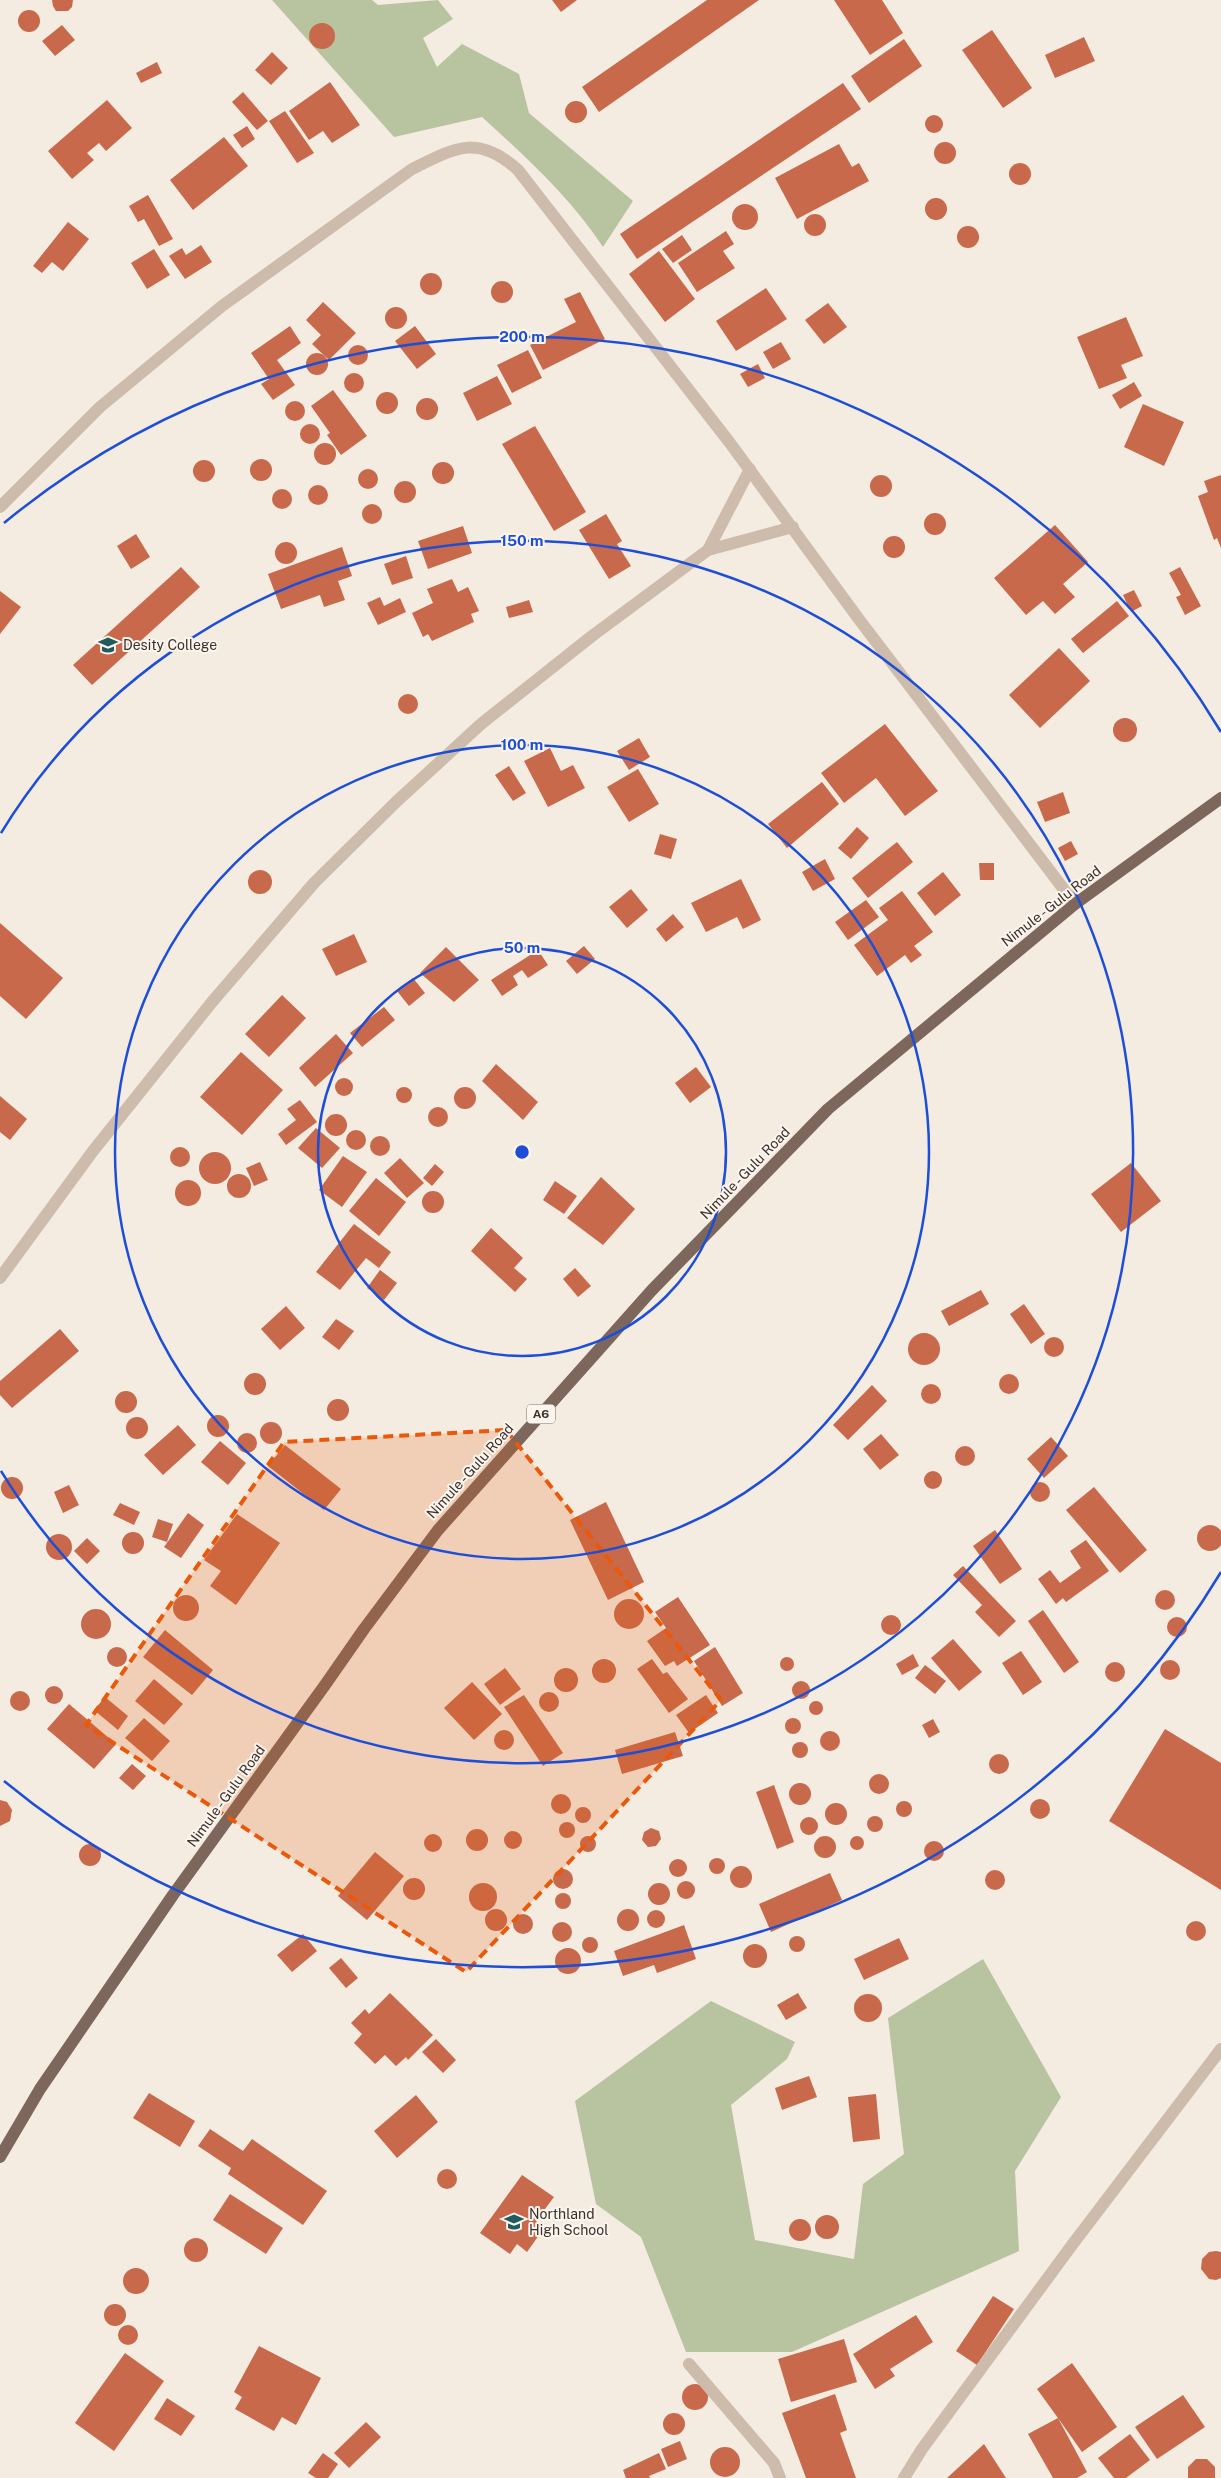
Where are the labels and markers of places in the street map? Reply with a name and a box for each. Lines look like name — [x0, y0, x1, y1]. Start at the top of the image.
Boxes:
school or university icon: Desity College — [97, 634, 119, 656]
place label: Desity College — [123, 637, 217, 653]
centre of rings — [513, 1143, 531, 1161]
place label: Northland High School — [529, 2206, 608, 2238]
school or university icon: Northland High School — [503, 2211, 525, 2233]

